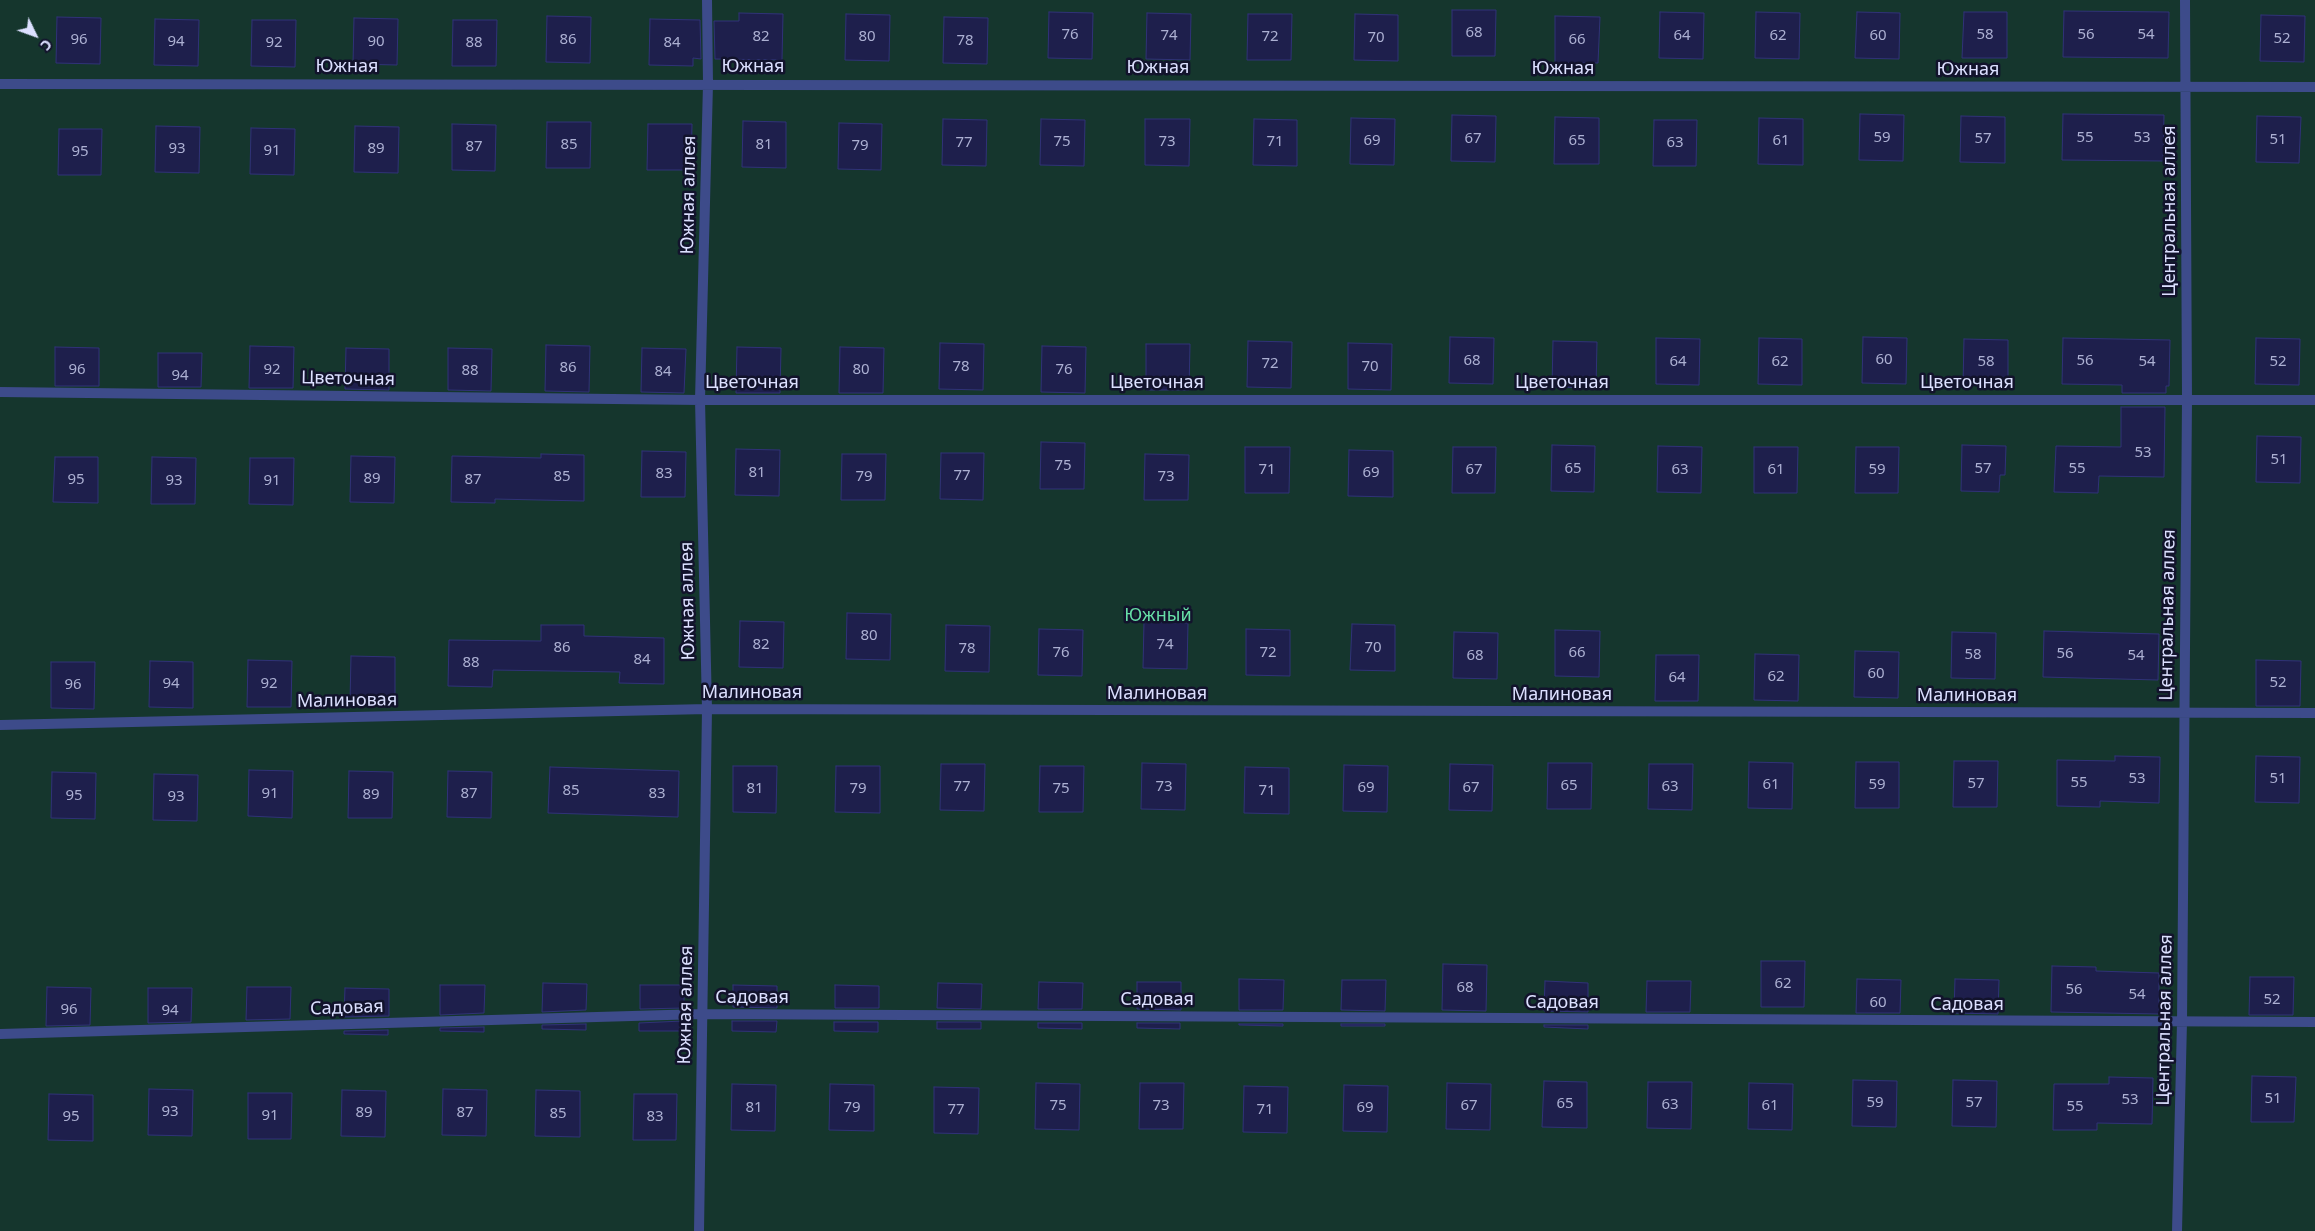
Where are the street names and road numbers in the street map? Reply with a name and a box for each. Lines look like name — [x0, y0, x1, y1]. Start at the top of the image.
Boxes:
street label: Южная — [316, 56, 378, 78]
street label: Южная — [722, 56, 784, 78]
street label: Южная — [1127, 57, 1189, 79]
street label: Южная — [1532, 58, 1594, 80]
street label: Южная — [1937, 59, 1999, 81]
street label: Центральная аллея — [2159, 125, 2181, 297]
street label: Южная аллея — [677, 135, 701, 255]
street label: Цветочная — [301, 367, 395, 391]
street label: Цветочная — [705, 372, 799, 394]
street label: Цветочная — [1110, 372, 1204, 394]
street label: Цветочная — [1515, 372, 1609, 394]
street label: Цветочная — [1920, 372, 2014, 394]
street label: Центральная аллея — [2156, 529, 2180, 701]
street label: Южная аллея — [676, 541, 700, 661]
street label: Малиновая — [702, 682, 802, 704]
street label: Малиновая — [1107, 683, 1207, 705]
street label: Малиновая — [1512, 684, 1612, 706]
street label: Малиновая — [1917, 685, 2017, 707]
street label: Малиновая — [297, 689, 397, 713]
street label: Центральная аллея — [2153, 934, 2177, 1106]
street label: Южная аллея — [674, 945, 698, 1065]
street label: Садовая — [715, 987, 789, 1009]
street label: Садовая — [1120, 989, 1194, 1011]
street label: Садовая — [1525, 992, 1599, 1014]
street label: Садовая — [1930, 994, 2004, 1016]
street label: Садовая — [310, 996, 384, 1020]

